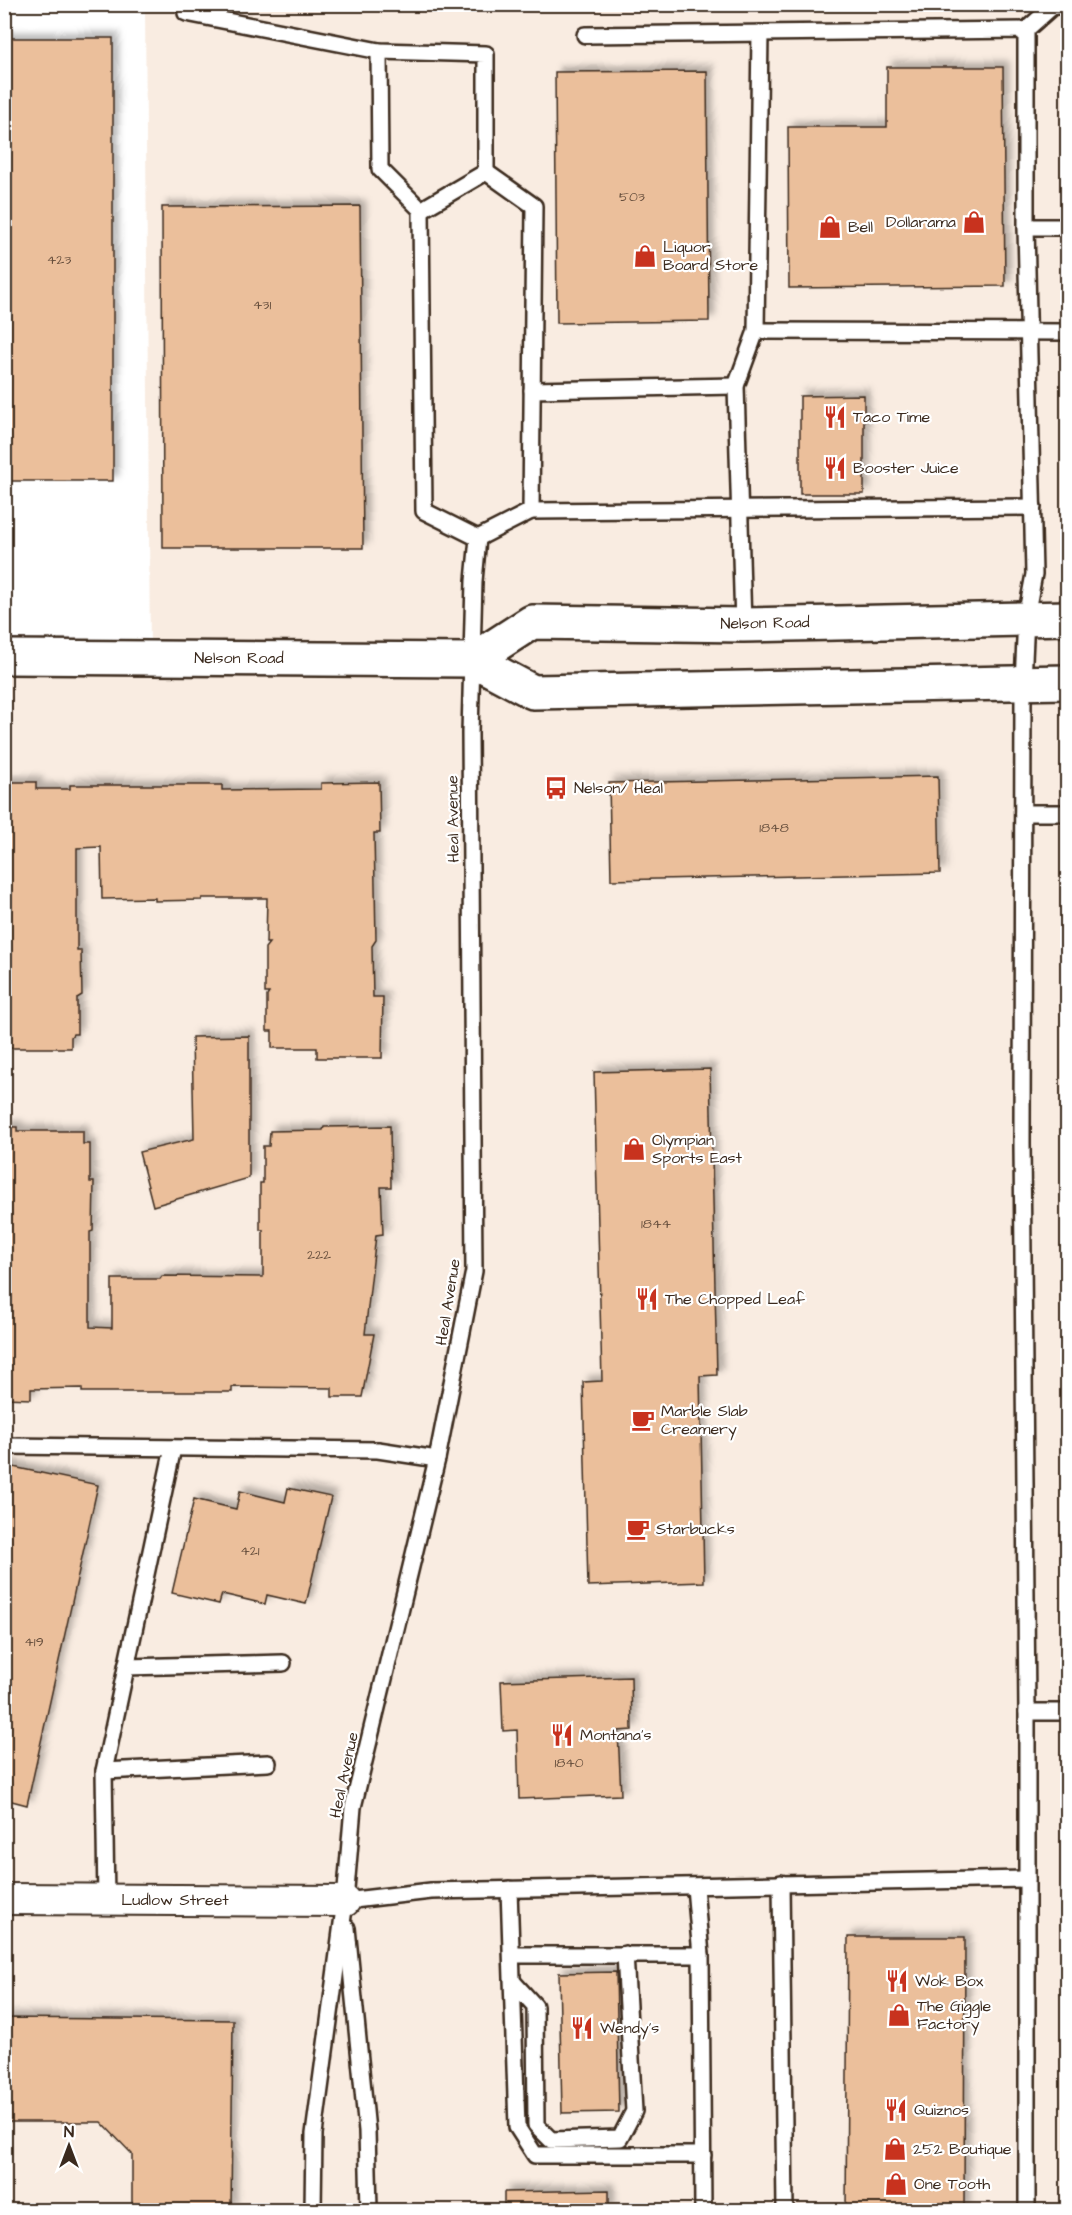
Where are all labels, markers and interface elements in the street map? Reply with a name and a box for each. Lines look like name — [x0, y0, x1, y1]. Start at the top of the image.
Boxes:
house number: 503 — [619, 187, 645, 207]
shop icon: Dollarama — [961, 209, 987, 235]
place label: Dollarama — [886, 211, 956, 233]
shop icon: Bell — [817, 214, 843, 240]
place label: Bell — [848, 216, 873, 238]
place label: Liquor Board Store — [663, 236, 759, 276]
shop icon: Liquor Board Store — [632, 243, 658, 269]
house number: 423 — [47, 250, 71, 270]
house number: 431 — [253, 295, 271, 315]
restaurant icon: Taco Time — [822, 404, 848, 430]
place label: Taco Time — [853, 406, 930, 428]
restaurant icon: Booster Juice — [822, 455, 848, 481]
place label: Booster Juice — [853, 457, 959, 479]
street label: Nelson Road — [720, 611, 810, 635]
street label: Nelson Road — [194, 647, 284, 669]
street label: Heal Avenue — [441, 775, 465, 863]
bus stop icon: Nelson/ Heal — [543, 775, 569, 801]
place label: Nelson/ Heal — [574, 777, 663, 799]
house number: 1848 — [759, 818, 789, 838]
place label: Olympian Sports East — [652, 1129, 743, 1169]
shop icon: Olympian Sports East — [621, 1136, 647, 1162]
house number: 1844 — [641, 1214, 671, 1234]
house number: 222 — [307, 1245, 331, 1265]
street label: Heal Avenue — [430, 1257, 466, 1347]
restaurant icon: The Chopped Leaf — [634, 1286, 660, 1312]
place label: The Chopped Leaf — [665, 1288, 805, 1310]
place label: Marble Slab Creamery — [661, 1400, 748, 1441]
cafe icon: Marble Slab Creamery — [630, 1407, 656, 1433]
cafe icon: Starbucks — [625, 1516, 651, 1542]
place label: Starbucks — [656, 1518, 735, 1540]
house number: 421 — [240, 1541, 260, 1561]
house number: 419 — [24, 1632, 44, 1652]
restaurant icon: Montana's — [549, 1722, 575, 1748]
place label: Montana's — [580, 1724, 652, 1746]
street label: Heal Avenue — [324, 1730, 364, 1820]
house number: 1840 — [554, 1753, 584, 1773]
street label: Ludlow Street — [121, 1889, 229, 1911]
restaurant icon: Wok Box — [884, 1968, 910, 1994]
place label: Wok Box — [915, 1970, 984, 1992]
place label: The Giggle Factory — [917, 1995, 991, 2036]
shop icon: The Giggle Factory — [886, 2002, 912, 2028]
restaurant icon: Wendy's — [569, 2015, 595, 2041]
place label: Wendy's — [600, 2017, 659, 2040]
restaurant icon: Quiznos — [883, 2097, 909, 2123]
place label: Quiznos — [914, 2099, 969, 2121]
north arrow — [39, 2116, 99, 2176]
text: N — [64, 2121, 74, 2143]
shop icon: 252 Boutique — [882, 2136, 908, 2162]
place label: 252 Boutique — [913, 2138, 1012, 2160]
shop icon: One Tooth — [883, 2171, 909, 2197]
place label: One Tooth — [914, 2173, 990, 2195]

